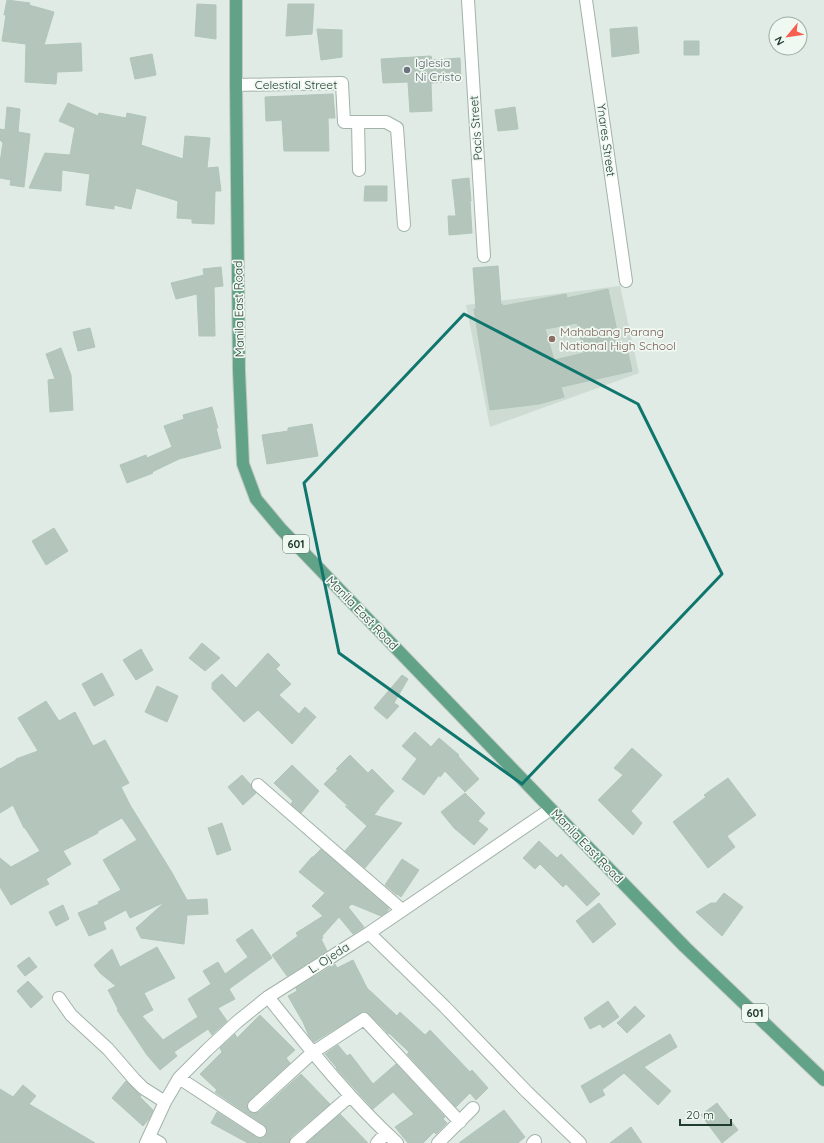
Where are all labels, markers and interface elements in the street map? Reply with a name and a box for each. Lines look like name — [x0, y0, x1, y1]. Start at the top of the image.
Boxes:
north arrow — [768, 16, 808, 56]
text: N — [771, 34, 787, 48]
place label: Iglesia Ni Cristo — [415, 55, 462, 84]
marker: Iglesia Ni Cristo — [402, 65, 412, 75]
street label: Celestial Street — [255, 77, 337, 92]
street label: Pacis Street — [466, 95, 485, 161]
street label: Ynares Street — [594, 103, 619, 177]
street label: Manila East Road — [230, 260, 247, 358]
place label: Mahabang Parang National High School — [560, 324, 676, 353]
marker: Mahabang Parang National High School — [547, 334, 557, 344]
road number: 601 — [283, 535, 309, 553]
street label: Manila East Road — [323, 573, 401, 653]
street label: Manila East Road — [548, 806, 626, 886]
street label: L. Ojeda — [306, 939, 352, 976]
road number: 601 — [742, 1004, 768, 1022]
scale bar — [680, 1101, 731, 1127]
text: 20 m — [686, 1107, 714, 1122]

